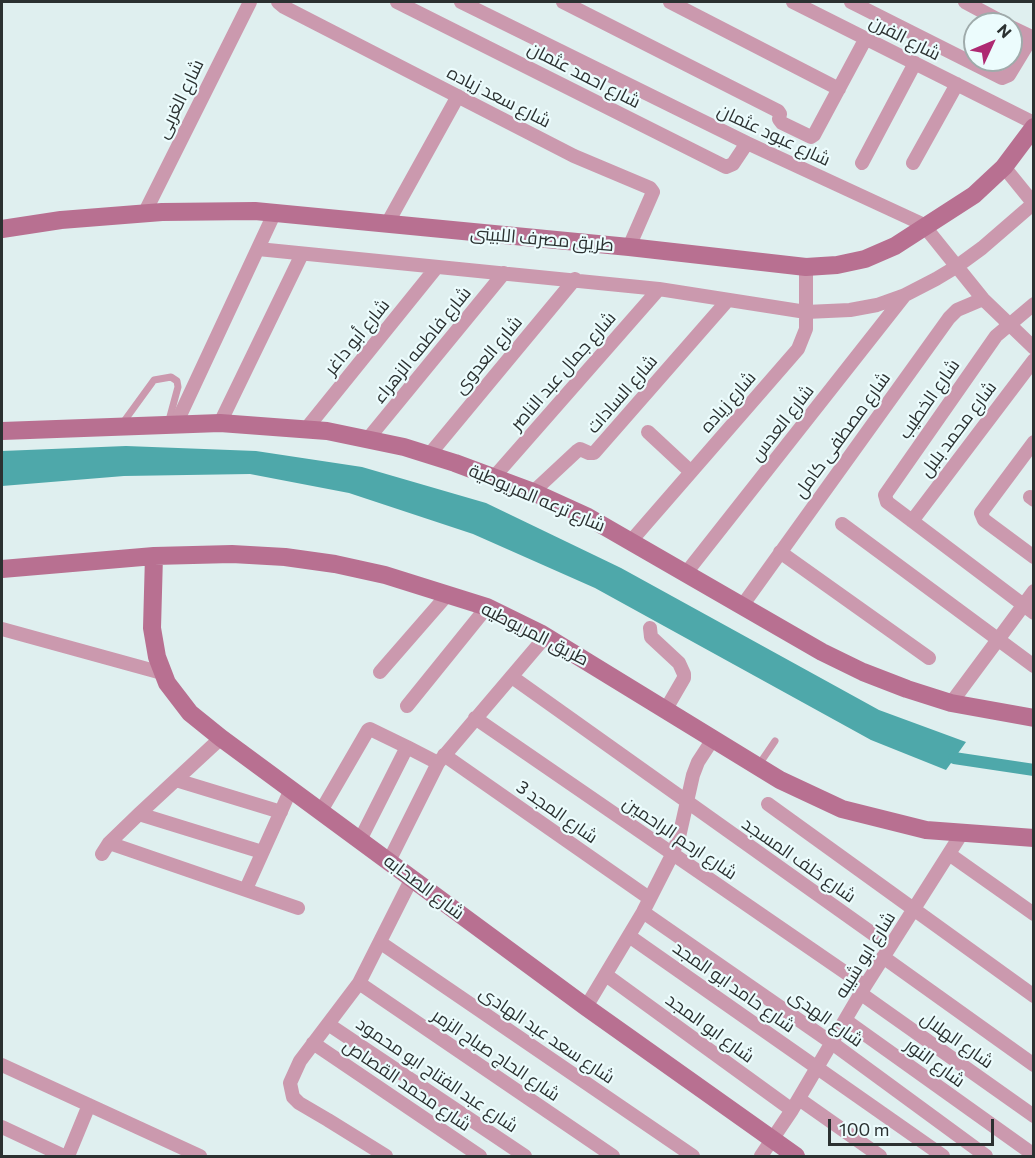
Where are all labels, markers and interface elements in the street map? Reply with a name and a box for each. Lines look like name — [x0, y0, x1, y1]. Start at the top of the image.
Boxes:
street label: شارع الفرن — [866, 11, 944, 65]
north arrow — [963, 12, 1023, 72]
text: N — [994, 20, 1016, 41]
street label: شارع احمد عثمان — [524, 37, 644, 113]
street label: شارع الغربى — [152, 56, 208, 142]
street label: شارع سعد زياده — [444, 62, 554, 132]
street label: شارع عبود عثمان — [714, 99, 834, 171]
street label: طريق مصرف اللبينى — [469, 222, 615, 256]
street label: شارع فاطمه الزهراء — [368, 282, 476, 408]
street label: شارع أبو داغر — [320, 295, 394, 379]
street label: شارع جمال عبد الناصر — [506, 307, 620, 435]
street label: شارع العدوى — [449, 312, 527, 398]
street label: شارع السادات — [582, 350, 662, 438]
street label: شارع الخطيب — [894, 355, 964, 443]
street label: شارع زياده — [696, 367, 760, 437]
street label: شارع مصطفى كامل — [789, 368, 895, 502]
street label: شارع محمد بلبل — [915, 377, 1001, 481]
street label: شارع العدس — [745, 381, 819, 465]
street label: شارع ترعه المريوطية — [466, 460, 608, 536]
street label: طريق المريوطيه — [478, 598, 592, 670]
street label: شارع المجد 3 — [512, 776, 602, 848]
street label: شارع ارحم الراحمين — [619, 792, 741, 884]
street label: شارع خلف المسجد — [738, 813, 860, 907]
street label: شارع الصحابه — [380, 850, 468, 924]
street label: شارع ابو شيبه — [830, 908, 900, 1002]
street label: شارع حامد ابو المجد — [669, 937, 799, 1037]
street label: شارع سعد عبد الهادى — [475, 982, 619, 1088]
street label: شارع الهدى — [785, 985, 867, 1051]
street label: شارع ابو المجد — [661, 989, 759, 1067]
street label: شارع الحاج صباح الزمر — [428, 1004, 564, 1106]
street label: شارع الهلال — [916, 1007, 998, 1073]
street label: شارع عبد الفتاح ابو محمود — [352, 1013, 522, 1137]
street label: شارع محمد القصاص — [339, 1034, 475, 1136]
street label: شارع النور — [901, 1034, 969, 1092]
scale bar — [831, 1107, 998, 1145]
text: 100 m — [839, 1118, 889, 1140]

